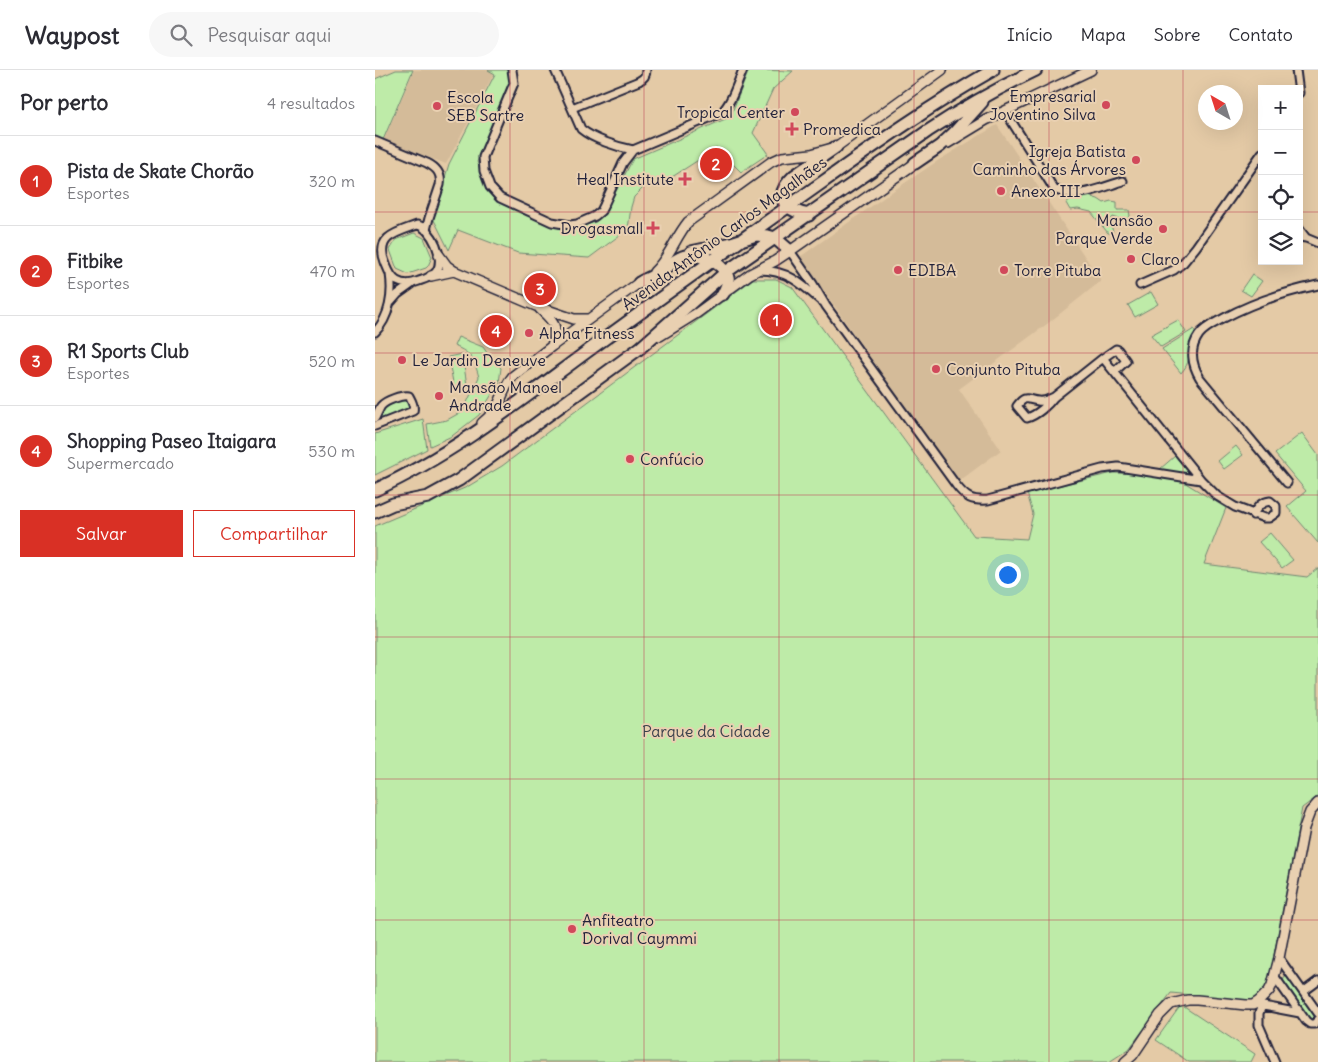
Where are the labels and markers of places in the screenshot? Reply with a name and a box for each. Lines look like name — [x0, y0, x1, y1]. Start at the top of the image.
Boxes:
place label: Empresarial Joventino Silva — [989, 86, 1096, 124]
place label: Escola SEB Sartre — [447, 87, 524, 125]
marker: Empresarial Joventino Silva — [1100, 99, 1112, 111]
marker: Escola SEB Sartre — [431, 100, 443, 112]
place label: Tropical Center — [677, 102, 785, 122]
marker: Tropical Center — [789, 106, 801, 118]
place label: Promedica — [803, 119, 881, 139]
marker: Promedica — [785, 122, 799, 136]
place label: Igreja Batista Caminho das Árvores — [972, 141, 1126, 179]
pin: 2 — [700, 145, 732, 183]
marker: Igreja Batista Caminho das Árvores — [1130, 154, 1142, 166]
place label: Heal Institute — [577, 169, 674, 189]
marker: Heal Institute — [678, 172, 692, 186]
place label: Anexo III — [1011, 181, 1080, 201]
marker: Anexo III — [995, 185, 1007, 197]
place label: Mansão Parque Verde — [1055, 210, 1153, 248]
place label: Drogasmall — [561, 218, 643, 238]
marker: Drogasmall — [647, 222, 659, 234]
marker: Mansão Parque Verde — [1157, 223, 1169, 235]
place label: Claro — [1141, 249, 1180, 269]
marker: Claro — [1125, 253, 1137, 265]
place label: EDIBA — [908, 260, 956, 280]
place label: Torre Pituba — [1014, 260, 1101, 280]
marker: EDIBA — [892, 264, 904, 276]
marker: Torre Pituba — [998, 264, 1010, 276]
pin: 3 — [524, 270, 556, 308]
pin: 1 — [760, 301, 792, 339]
pin: 4 — [480, 312, 512, 350]
place label: Alpha Fitness — [539, 323, 635, 343]
marker: Alpha Fitness — [523, 327, 535, 339]
place label: Le Jardin Deneuve — [412, 350, 546, 370]
marker: Le Jardin Deneuve — [396, 354, 408, 366]
place label: Conjunto Pituba — [946, 359, 1061, 379]
marker: Conjunto Pituba — [930, 363, 942, 375]
place label: Mansão Manoel Andrade — [449, 377, 562, 415]
marker: Mansão Manoel Andrade — [433, 390, 445, 402]
place label: Confúcio — [640, 449, 704, 469]
marker: Confúcio — [624, 453, 636, 465]
place label: Anfiteatro Dorival Caymmi — [582, 910, 697, 948]
marker: Anfiteatro Dorival Caymmi — [566, 923, 578, 935]

